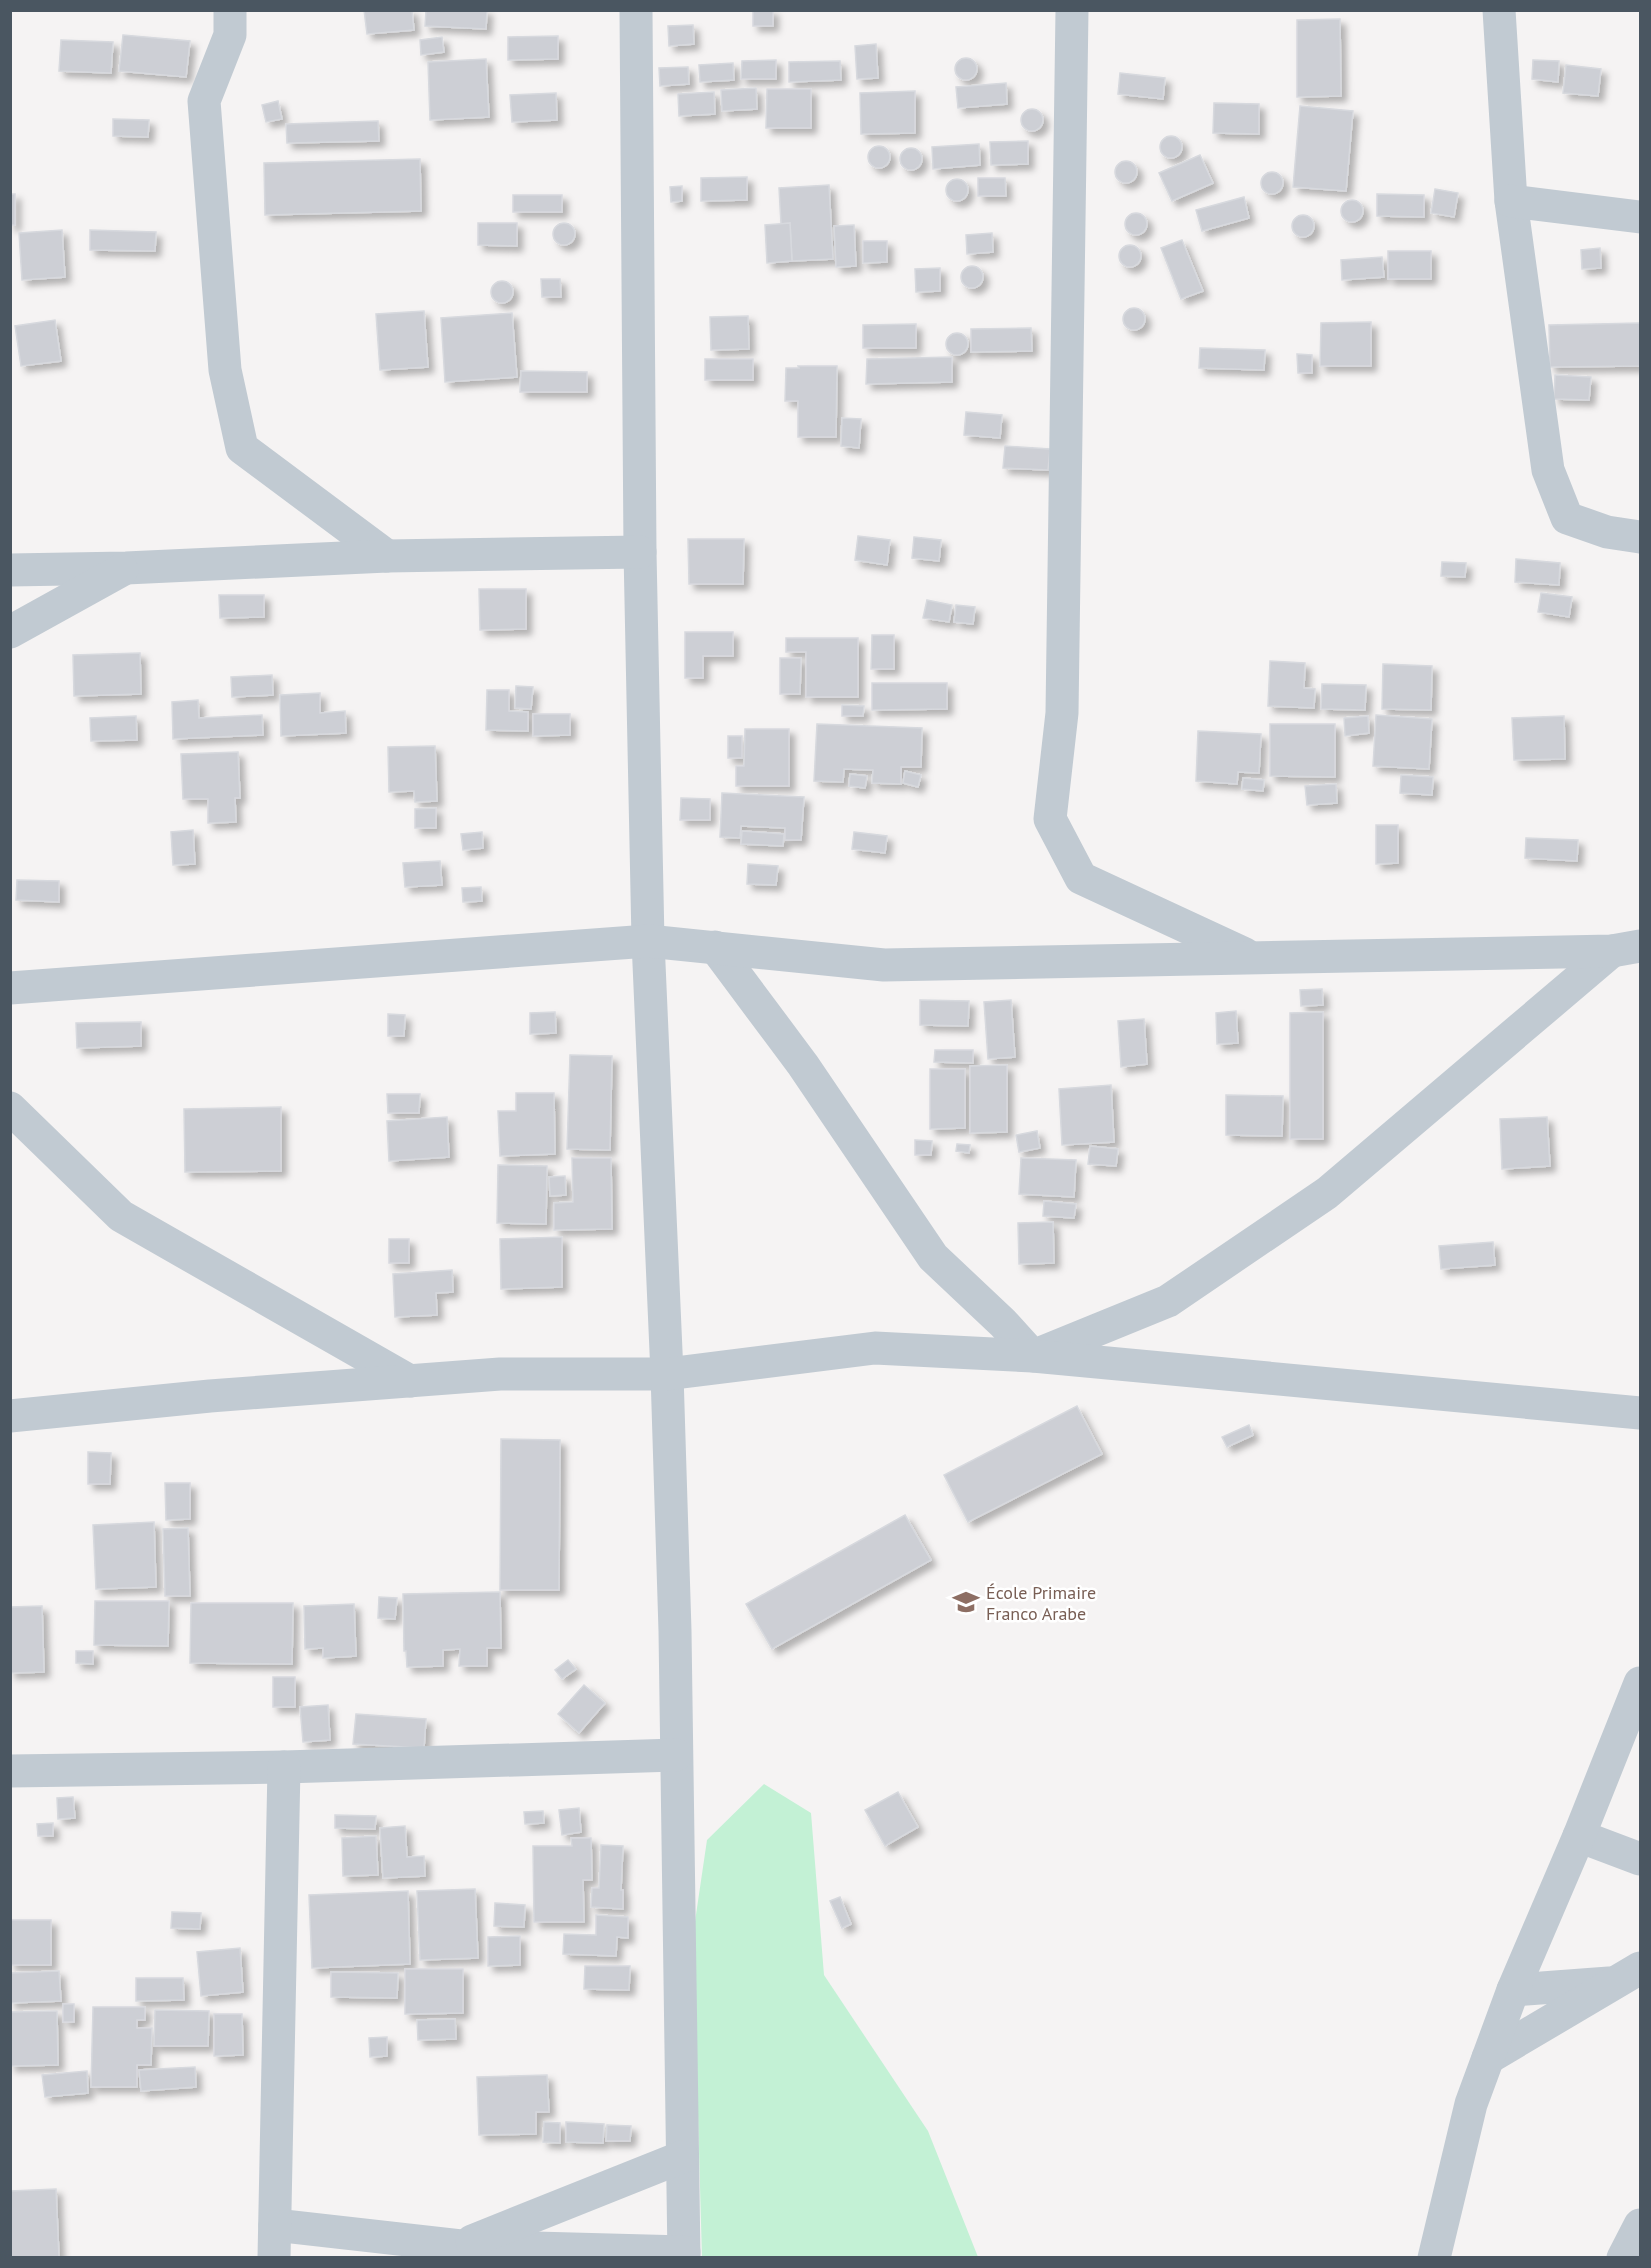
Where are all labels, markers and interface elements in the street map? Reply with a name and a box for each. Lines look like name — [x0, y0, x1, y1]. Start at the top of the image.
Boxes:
place label: École Primaire Franco Arabe — [986, 1581, 1096, 1625]
school or university icon: École Primaire Franco Arabe — [951, 1587, 981, 1617]

